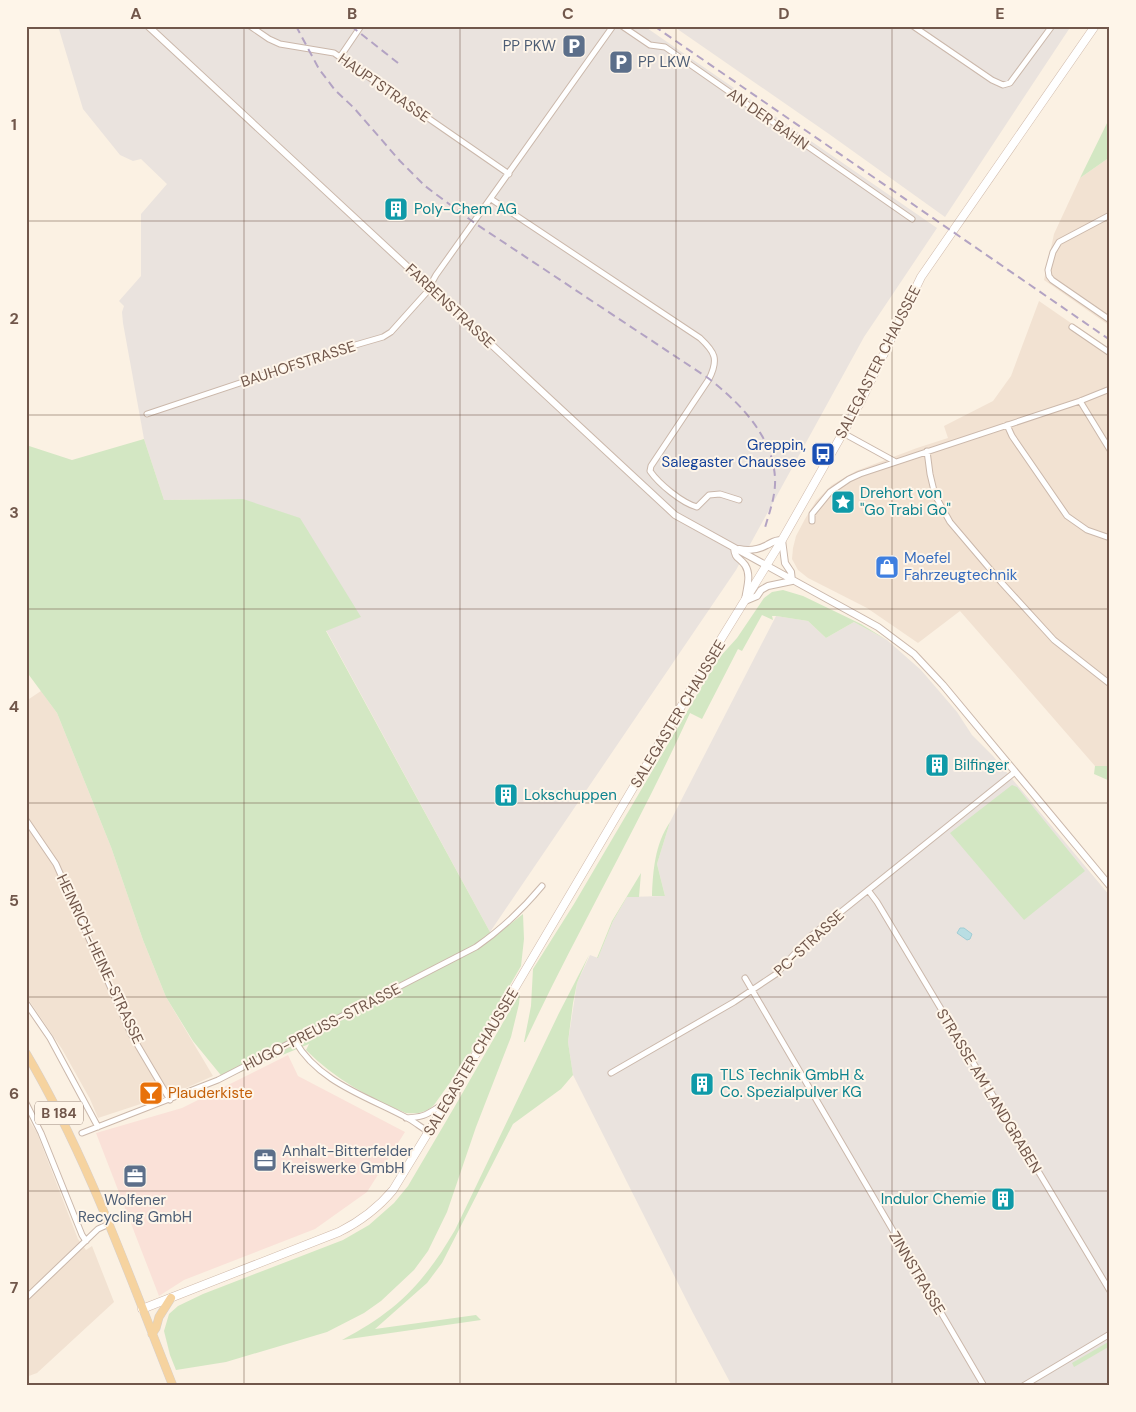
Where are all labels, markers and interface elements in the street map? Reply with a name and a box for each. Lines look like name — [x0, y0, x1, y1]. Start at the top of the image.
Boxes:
text: A — [130, 3, 142, 24]
text: B — [347, 3, 357, 24]
text: C — [562, 3, 574, 24]
text: D — [778, 3, 790, 24]
text: E — [995, 3, 1005, 24]
parking icon: PP PKW — [561, 33, 587, 59]
place label: PP PKW — [503, 36, 556, 56]
street label: HAUPTSTRASSE — [334, 49, 434, 127]
parking icon: PP LKW — [608, 49, 634, 75]
place label: PP LKW — [638, 52, 691, 72]
street label: AN DER BAHN — [723, 83, 813, 155]
text: 1 — [11, 114, 17, 135]
building icon: Poly-Chem AG — [383, 196, 409, 222]
place label: Poly-Chem AG — [414, 199, 517, 219]
street label: FARBENSTRASSE — [401, 259, 499, 353]
street label: SALEGASTER CHAUSSEE — [831, 282, 925, 442]
text: 2 — [9, 308, 19, 329]
street label: BAUHOFSTRASSE — [238, 336, 358, 392]
place label: Greppin, Salegaster Chaussee — [662, 435, 806, 472]
bus stop icon: Greppin, Salegaster Chaussee — [810, 441, 836, 467]
place label: Drehort von "Go Trabi Go" — [860, 483, 951, 520]
place icon: Drehort von "Go Trabi Go" — [830, 489, 856, 515]
text: 3 — [9, 502, 19, 523]
place label: Moefel Fahrzeugtechnik — [904, 548, 1018, 585]
shop icon: Moefel Fahrzeugtechnik — [874, 554, 900, 580]
street label: SALEGASTER CHAUSSEE — [626, 636, 730, 792]
text: 4 — [9, 696, 19, 717]
building icon: Bilfinger — [924, 752, 950, 778]
place label: Bilfinger — [954, 755, 1010, 775]
building icon: Lokschuppen — [493, 782, 519, 808]
place label: Lokschuppen — [524, 785, 617, 805]
street label: HEINRICH-HEINE-STRASSE — [52, 871, 148, 1047]
text: 5 — [9, 890, 19, 911]
street label: PC-STRASSE — [770, 905, 848, 981]
street label: HUGO-PREUSS-STRASSE — [240, 979, 404, 1075]
street label: SALEGASTER CHAUSSEE — [419, 984, 523, 1140]
street label: STRASSE AM LANDGRABEN — [932, 1005, 1046, 1177]
place label: TLS Technik GmbH & Co. Spezialpulver KG — [720, 1065, 864, 1102]
building icon: TLS Technik GmbH & Co. Spezialpulver KG — [689, 1071, 715, 1097]
bar icon: Plauderkiste — [138, 1080, 164, 1106]
text: 6 — [9, 1083, 19, 1104]
place label: Plauderkiste — [168, 1083, 253, 1103]
road number: B 184 — [35, 1102, 83, 1124]
place label: Anhalt-Bitterfelder Kreiswerke GmbH — [282, 1141, 414, 1178]
office icon: Anhalt-Bitterfelder Kreiswerke GmbH — [252, 1147, 278, 1173]
office icon: Wolfener Recycling GmbH — [122, 1163, 148, 1189]
building icon: Indulor Chemie — [990, 1186, 1016, 1212]
place label: Indulor Chemie — [881, 1189, 986, 1209]
place label: Wolfener Recycling GmbH — [78, 1190, 192, 1227]
street label: ZINNSTRASSE — [884, 1228, 950, 1318]
text: 7 — [10, 1277, 19, 1298]

